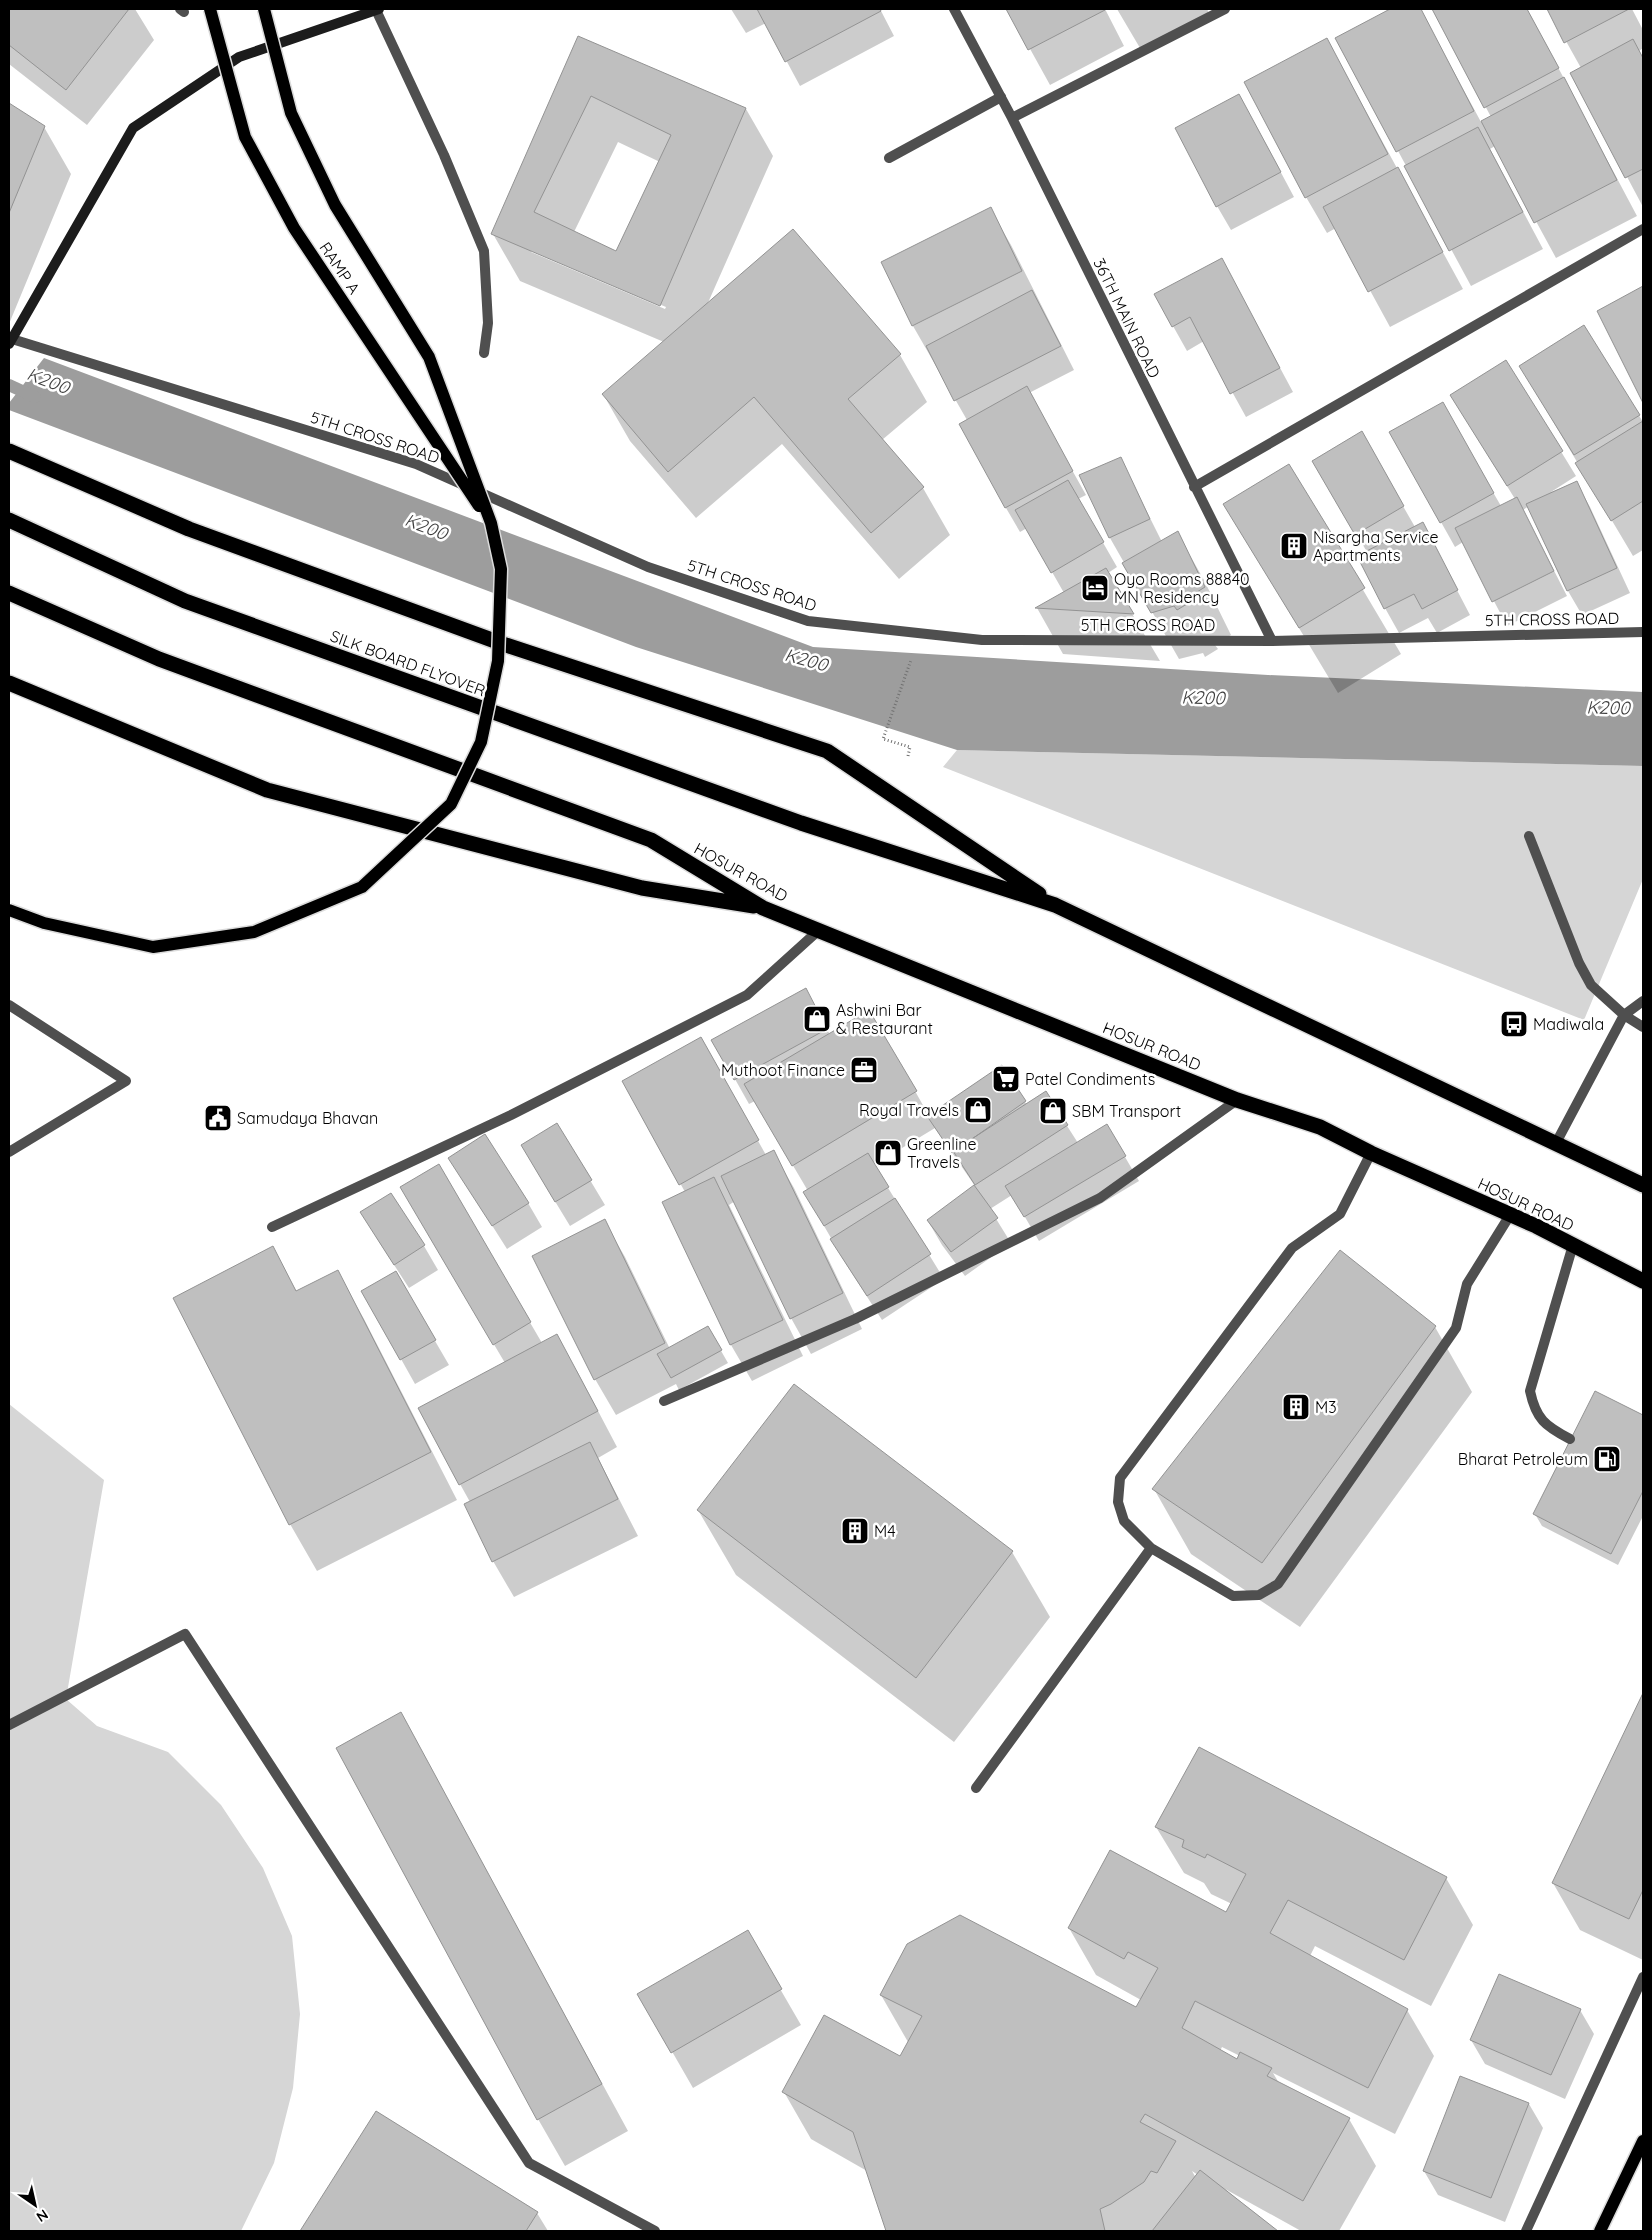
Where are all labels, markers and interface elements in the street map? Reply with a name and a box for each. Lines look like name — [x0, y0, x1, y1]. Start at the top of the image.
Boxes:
street label: RAMP A — [315, 238, 365, 298]
street label: 36TH MAIN ROAD — [1089, 255, 1165, 381]
water label: K200 — [24, 362, 74, 400]
street label: 5TH CROSS ROAD — [308, 407, 442, 467]
water label: K200 — [402, 508, 452, 546]
place label: Nisargha Service Apartments — [1313, 527, 1439, 565]
building icon: Nisargha Service Apartments — [1279, 531, 1309, 561]
street label: 5TH CROSS ROAD — [685, 555, 819, 615]
place label: Oyo Rooms 88840 MN Residency — [1114, 569, 1250, 607]
hotel icon: Oyo Rooms 88840 MN Residency — [1080, 573, 1110, 603]
street label: 5TH CROSS ROAD — [1485, 608, 1619, 630]
street label: 5TH CROSS ROAD — [1081, 615, 1215, 635]
street label: SILK BOARD FLYOVER — [328, 626, 488, 700]
water label: K200 — [782, 643, 831, 677]
water label: K200 — [1181, 686, 1226, 709]
water label: K200 — [1586, 696, 1631, 719]
street label: HOSUR ROAD — [691, 838, 791, 906]
place label: Ashwini Bar & Restaurant — [836, 1000, 933, 1038]
shop icon: Ashwini Bar & Restaurant — [802, 1004, 832, 1034]
bus stop icon: Madiwala — [1499, 1009, 1529, 1039]
place label: Madiwala — [1533, 1014, 1604, 1034]
street label: HOSUR ROAD — [1100, 1017, 1204, 1075]
office icon: Muthoot Finance — [849, 1055, 879, 1085]
place label: Muthoot Finance — [721, 1060, 845, 1080]
supermarket icon: Patel Condiments — [991, 1064, 1021, 1094]
place label: Patel Condiments — [1025, 1069, 1155, 1089]
shop icon: Royal Travels — [963, 1095, 993, 1125]
shop icon: SBM Transport — [1038, 1096, 1068, 1126]
place label: Royal Travels — [859, 1100, 959, 1120]
place label: SBM Transport — [1072, 1101, 1181, 1121]
public building icon: Samudaya Bhavan — [203, 1103, 233, 1133]
place label: Samudaya Bhavan — [237, 1108, 378, 1128]
place label: Greenline Travels — [907, 1134, 977, 1172]
shop icon: Greenline Travels — [873, 1138, 903, 1168]
street label: HOSUR ROAD — [1475, 1173, 1577, 1235]
building icon: M3 — [1281, 1392, 1311, 1422]
place label: M3 — [1315, 1397, 1337, 1417]
fuel station icon: Bharat Petroleum — [1592, 1444, 1622, 1474]
place label: Bharat Petroleum — [1458, 1449, 1588, 1469]
building icon: M4 — [840, 1516, 870, 1546]
place label: M4 — [874, 1521, 896, 1541]
north arrow — [10, 2180, 60, 2230]
text: N — [33, 2205, 52, 2226]

